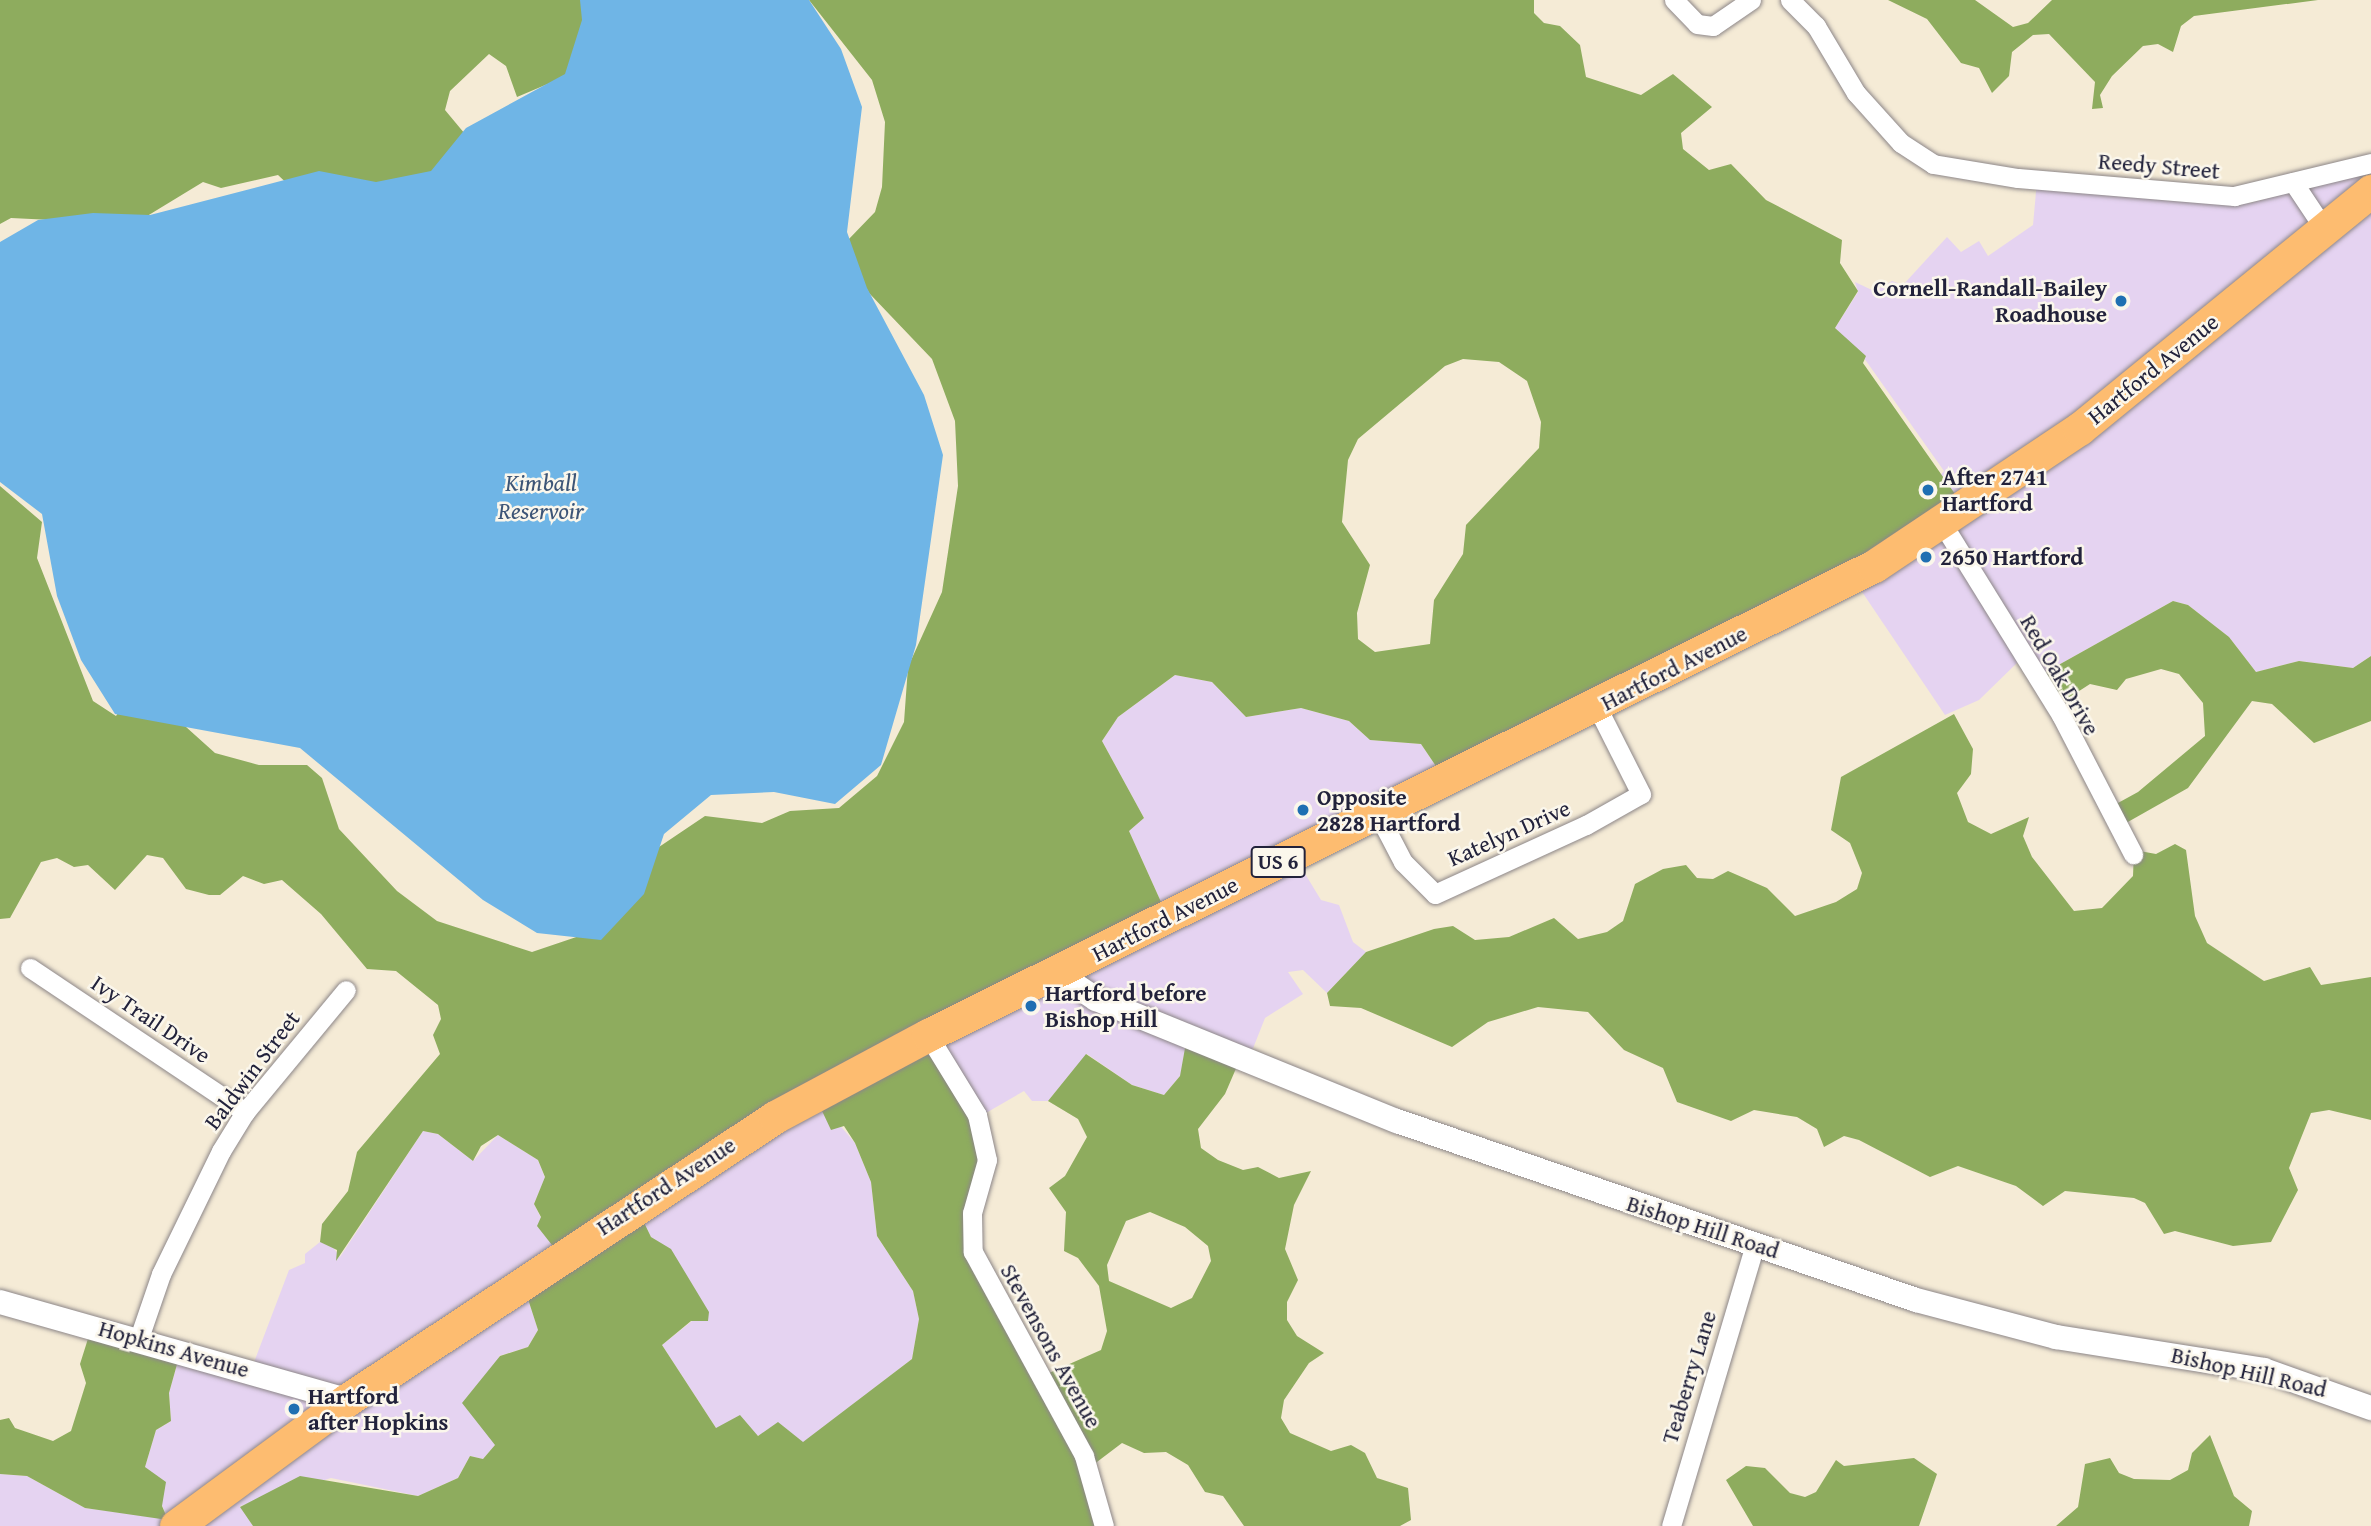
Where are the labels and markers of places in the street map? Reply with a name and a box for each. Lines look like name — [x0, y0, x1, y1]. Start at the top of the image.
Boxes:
place label: Cornell-Randall-Bailey Roadhouse — [1873, 274, 2107, 328]
marker: Cornell-Randall-Bailey Roadhouse — [2113, 293, 2129, 309]
place label: After 2741 Hartford — [1942, 463, 2048, 517]
marker: After 2741 Hartford — [1920, 482, 1936, 498]
place label: 2650 Hartford — [1940, 543, 2084, 571]
marker: 2650 Hartford — [1918, 549, 1934, 565]
place label: Opposite 2828 Hartford — [1317, 783, 1461, 837]
marker: Opposite 2828 Hartford — [1295, 802, 1311, 818]
place label: Hartford before Bishop Hill — [1045, 979, 1207, 1033]
marker: Hartford before Bishop Hill — [1023, 998, 1039, 1014]
place label: Hartford after Hopkins — [308, 1382, 448, 1436]
marker: Hartford after Hopkins — [286, 1401, 302, 1417]

